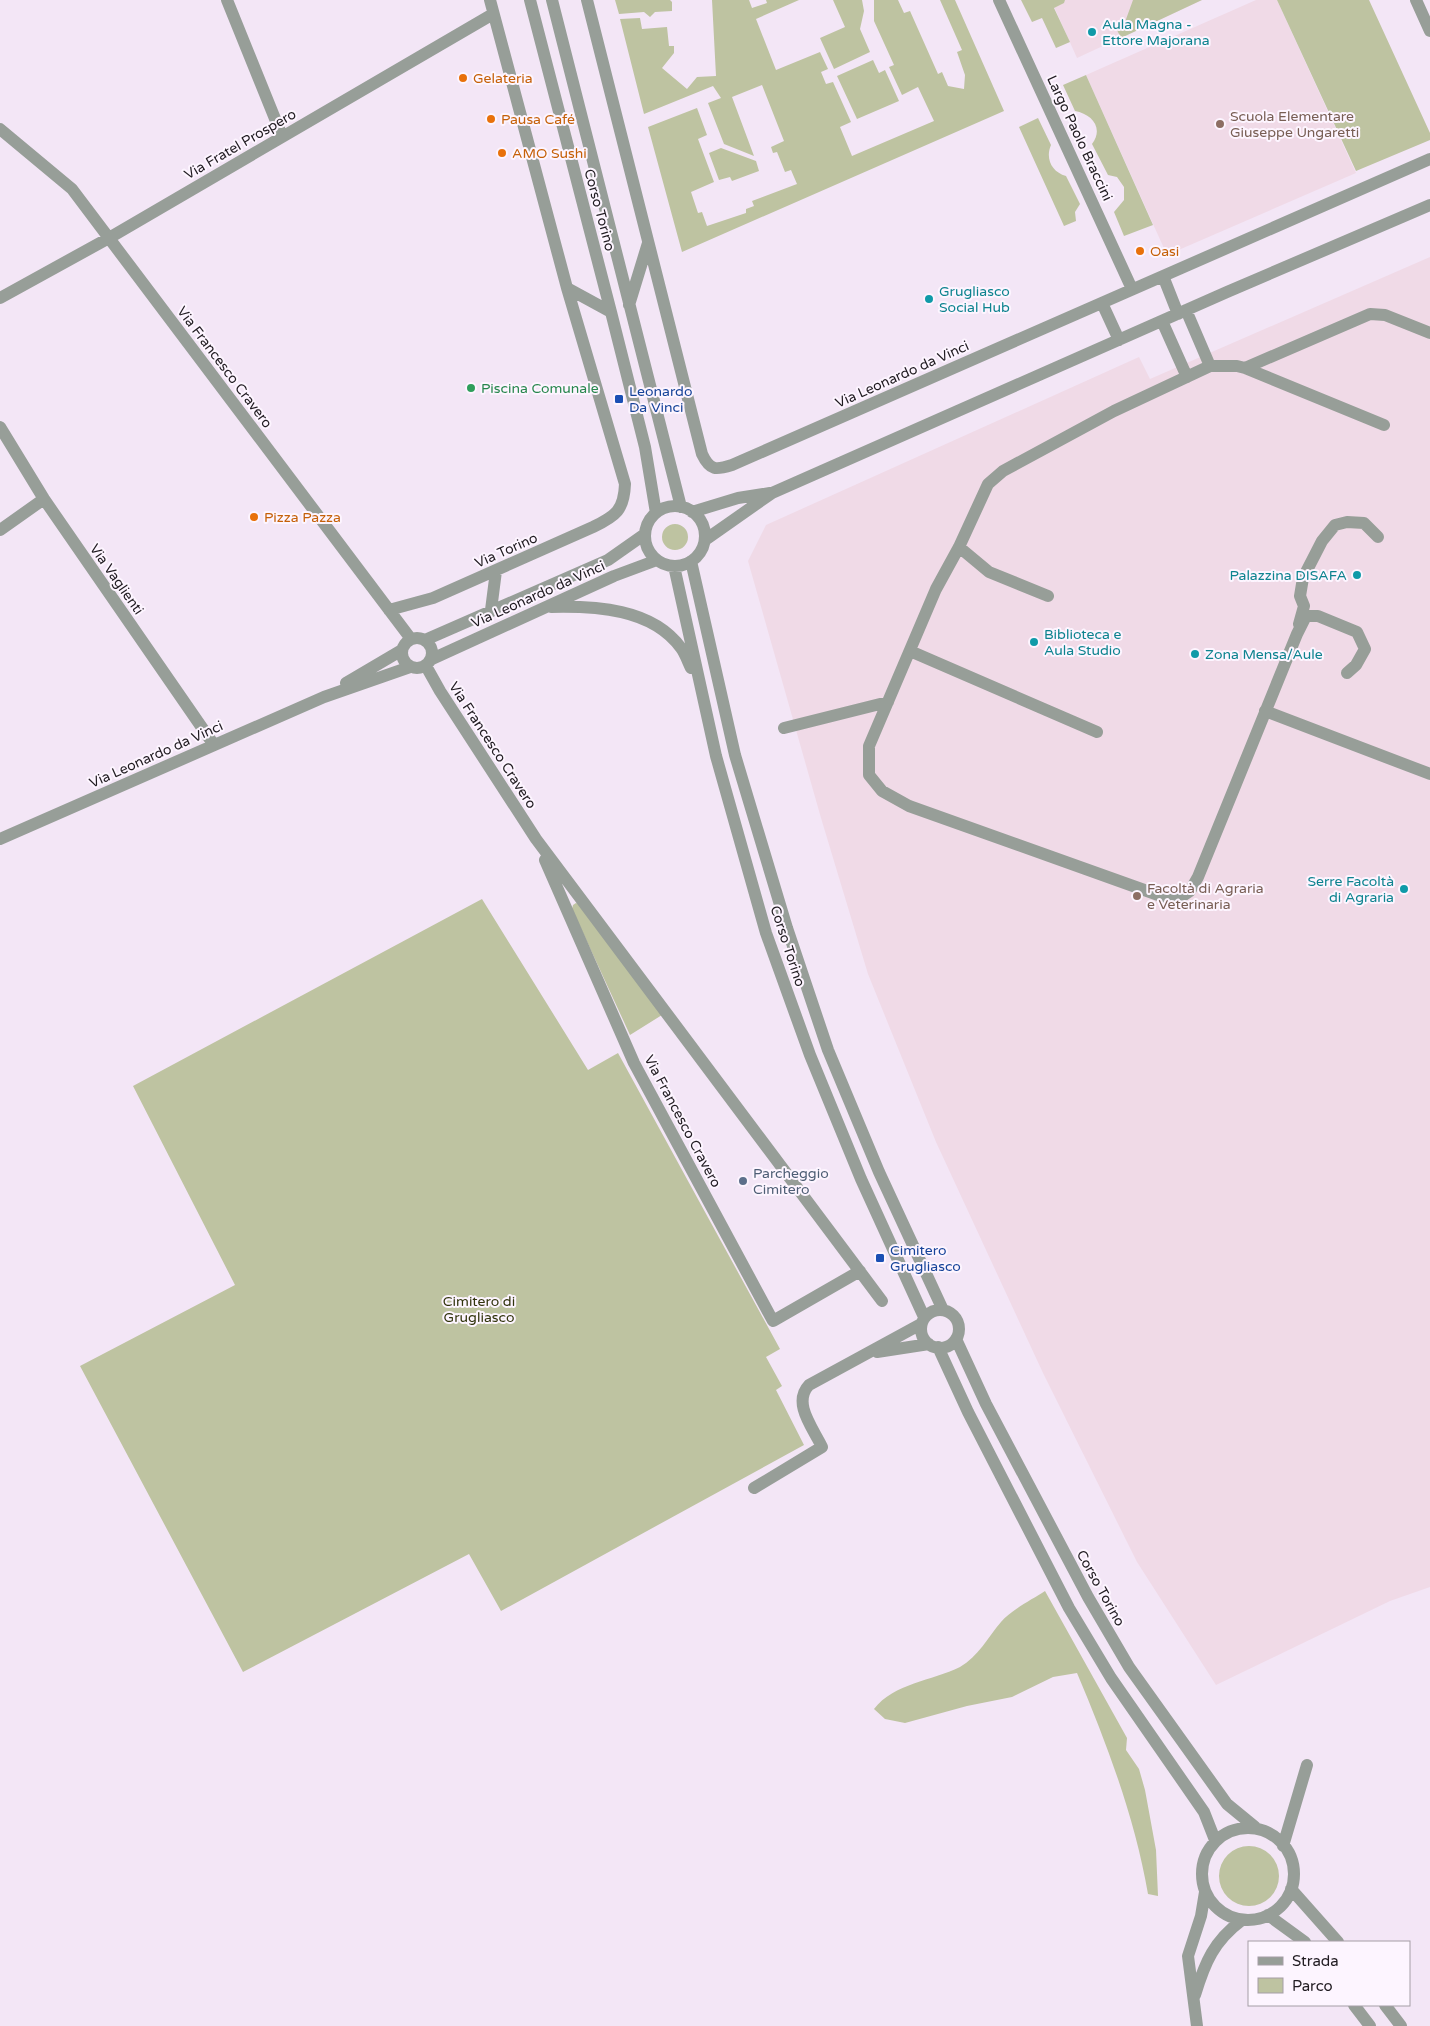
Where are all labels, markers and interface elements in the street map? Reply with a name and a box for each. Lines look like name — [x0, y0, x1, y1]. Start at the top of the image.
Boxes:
place label: Aula Magna - Ettore Majorana — [1102, 16, 1210, 49]
marker: Aula Magna - Ettore Majorana — [1086, 26, 1098, 38]
place label: Gelateria — [473, 70, 533, 87]
marker: Gelateria — [457, 72, 469, 84]
street label: Largo Paolo Braccini — [1043, 73, 1116, 204]
street label: Via Fratel Prospero — [181, 106, 299, 183]
place label: Scuola Elementare Giuseppe Ungaretti — [1230, 108, 1359, 141]
place label: Pausa Café — [501, 111, 575, 128]
marker: Pausa Café — [485, 113, 497, 125]
marker: Scuola Elementare Giuseppe Ungaretti — [1214, 118, 1226, 130]
place label: AMO Sushi — [512, 145, 587, 162]
marker: AMO Sushi — [496, 147, 508, 159]
street label: Corso Torino — [580, 167, 619, 253]
place label: Oasi — [1150, 243, 1179, 260]
marker: Oasi — [1134, 245, 1146, 257]
place label: Grugliasco Social Hub — [939, 283, 1010, 316]
marker: Grugliasco Social Hub — [923, 293, 935, 305]
street label: Via Francesco Cravero — [173, 303, 276, 431]
street label: Via Leonardo da Vinci — [833, 337, 972, 412]
place label: Piscina Comunale — [481, 380, 599, 397]
marker: Piscina Comunale — [465, 382, 477, 394]
place label: Leonardo Da Vinci — [629, 383, 692, 416]
marker: Leonardo Da Vinci — [613, 393, 625, 405]
place label: Pizza Pazza — [264, 509, 341, 526]
marker: Pizza Pazza — [248, 511, 260, 523]
street label: Via Torino — [472, 529, 540, 572]
street label: Via Vaglienti — [86, 541, 147, 618]
street label: Via Leonardo da Vinci — [469, 557, 608, 632]
place label: Palazzina DISAFA — [1229, 567, 1347, 584]
marker: Palazzina DISAFA — [1351, 569, 1363, 581]
place label: Biblioteca e Aula Studio — [1044, 626, 1121, 659]
marker: Biblioteca e Aula Studio — [1028, 636, 1040, 648]
place label: Zona Mensa/Aule — [1205, 646, 1323, 663]
marker: Zona Mensa/Aule — [1189, 648, 1201, 660]
street label: Via Francesco Cravero — [445, 679, 540, 812]
street label: Via Leonardo da Vinci — [87, 717, 226, 792]
place label: Serre Facoltà di Agraria — [1307, 873, 1394, 906]
place label: Facoltà di Agraria e Veterinaria — [1147, 880, 1264, 913]
marker: Serre Facoltà di Agraria — [1398, 883, 1410, 895]
marker: Facoltà di Agraria e Veterinaria — [1131, 890, 1143, 902]
street label: Corso Torino — [766, 903, 809, 989]
street label: Via Francesco Cravero — [640, 1052, 725, 1190]
place label: Parcheggio Cimitero — [753, 1165, 829, 1198]
marker: Parcheggio Cimitero — [737, 1175, 749, 1187]
place label: Cimitero Grugliasco — [890, 1242, 961, 1275]
marker: Cimitero Grugliasco — [874, 1252, 886, 1264]
park label: Cimitero di Grugliasco — [443, 1293, 515, 1326]
street label: Corso Torino — [1073, 1547, 1128, 1629]
legend — [1248, 1941, 1410, 2006]
text: Strada — [1292, 1952, 1339, 1970]
text: Parco — [1292, 1977, 1333, 1995]

